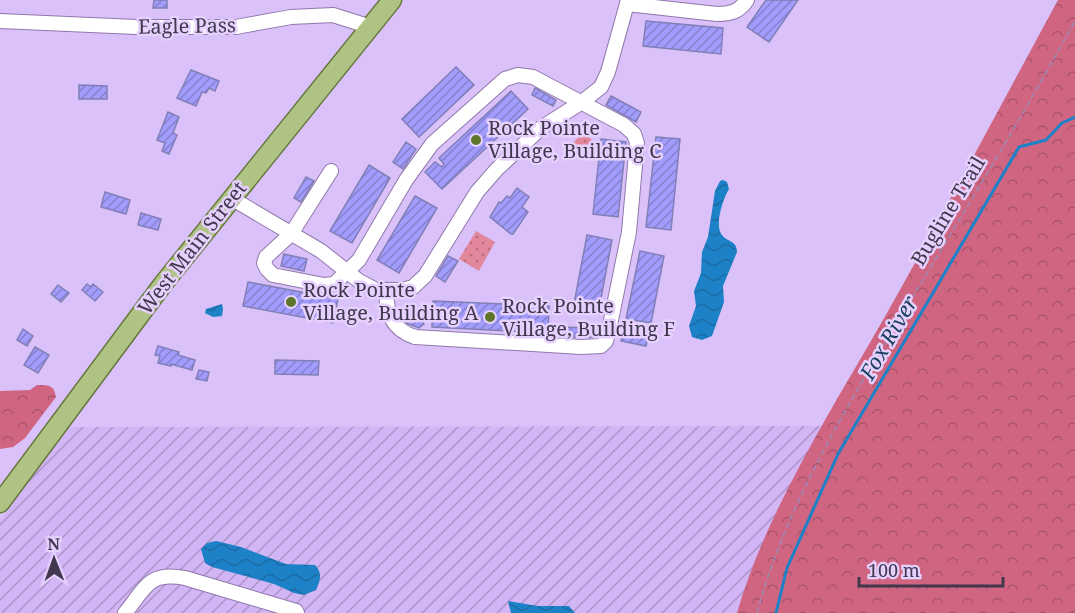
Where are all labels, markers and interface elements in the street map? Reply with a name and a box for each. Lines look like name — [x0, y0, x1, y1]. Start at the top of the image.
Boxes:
street label: Eagle Pass — [138, 11, 236, 40]
place label: Rock Pointe Village, Building C — [488, 114, 661, 164]
marker: Rock Pointe Village, Building C — [469, 133, 483, 147]
street label: Bugline Trail — [904, 151, 991, 270]
street label: West Main Street — [131, 176, 252, 320]
place label: Rock Pointe Village, Building A — [303, 276, 479, 326]
water label: Fox River — [852, 290, 923, 385]
place label: Rock Pointe Village, Building F — [502, 292, 675, 342]
marker: Rock Pointe Village, Building A — [284, 295, 298, 309]
marker: Rock Pointe Village, Building F — [483, 310, 497, 324]
north arrow — [24, 529, 84, 589]
text: N — [47, 533, 61, 555]
scale bar — [859, 550, 1003, 588]
text: 100 m — [868, 558, 920, 582]

